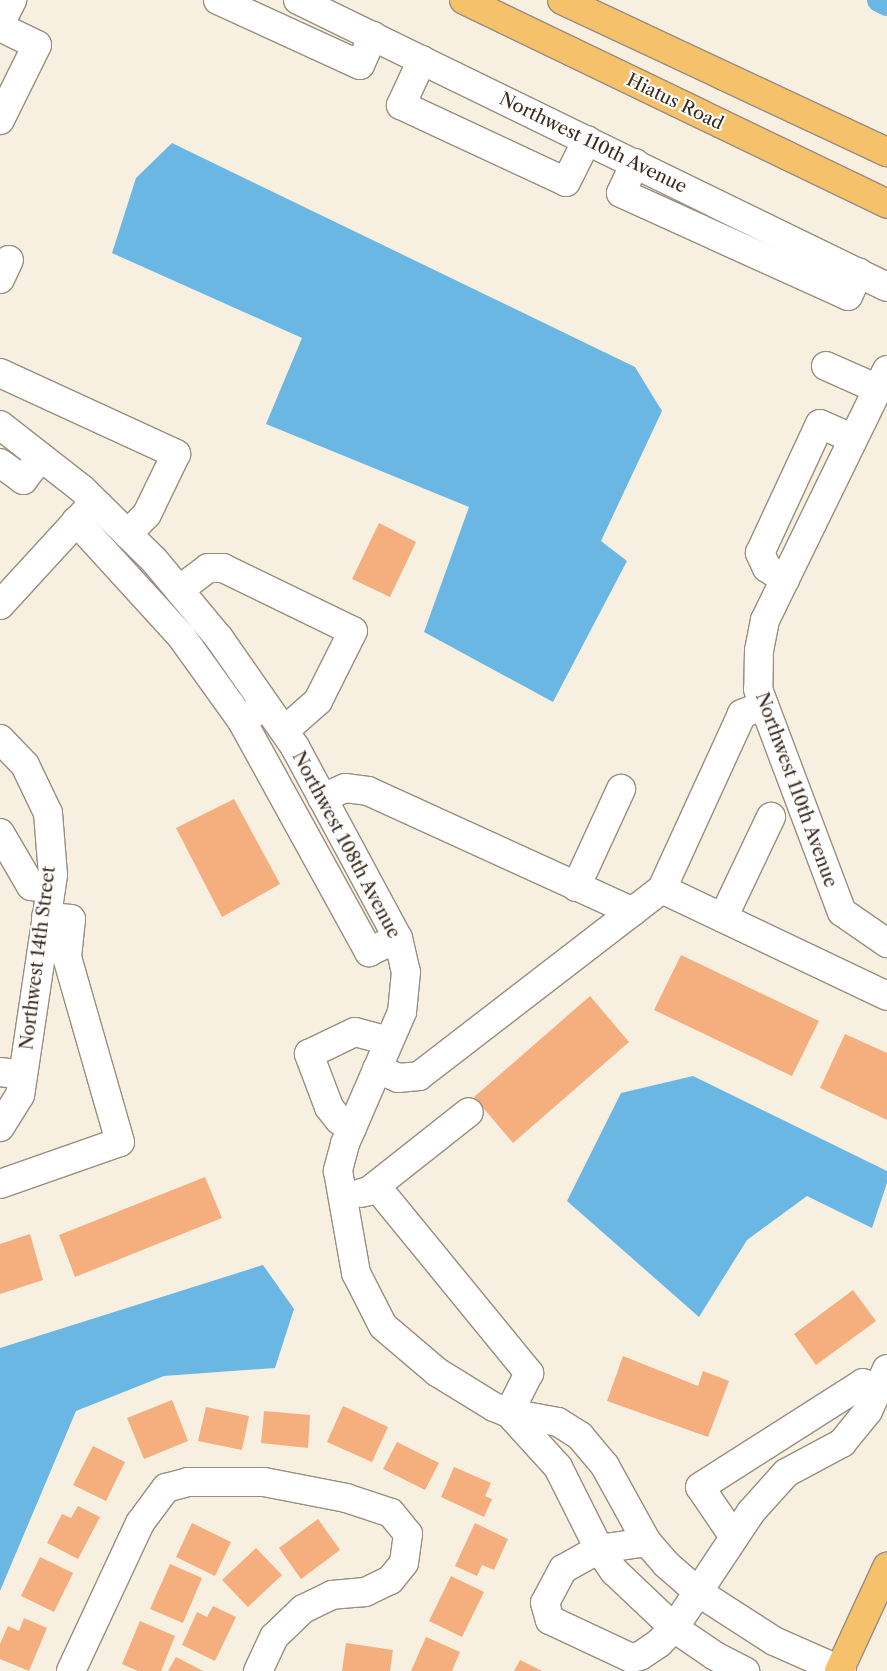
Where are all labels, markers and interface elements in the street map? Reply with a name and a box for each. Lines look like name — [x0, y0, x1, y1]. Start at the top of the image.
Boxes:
street label: Hiatus Road — [623, 69, 727, 135]
street label: Northwest 110th Avenue — [495, 88, 691, 198]
street label: Northwest 110th Avenue — [751, 689, 841, 891]
street label: Northwest 108th Avenue — [287, 747, 405, 943]
street label: Northwest 14th Street — [16, 865, 60, 1051]

